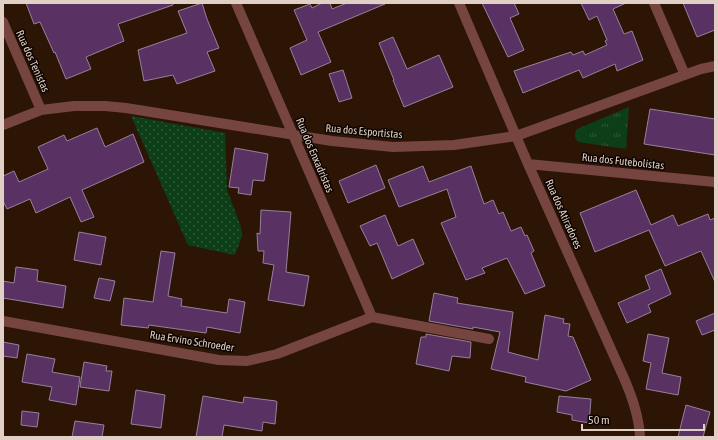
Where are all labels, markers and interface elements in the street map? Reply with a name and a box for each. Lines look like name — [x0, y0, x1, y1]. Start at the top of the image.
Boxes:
street label: Rua dos Tenistas — [14, 28, 52, 94]
street label: Rua dos Enxadristas — [294, 116, 336, 194]
street label: Rua dos Esportistas — [325, 122, 403, 140]
street label: Rua dos Futebolistas — [581, 151, 665, 171]
street label: Rua dos Atiradores — [543, 177, 585, 251]
street label: Rua Ervino Schroeder — [149, 328, 236, 354]
scale bar — [582, 406, 704, 432]
text: 50 m — [588, 413, 610, 427]

